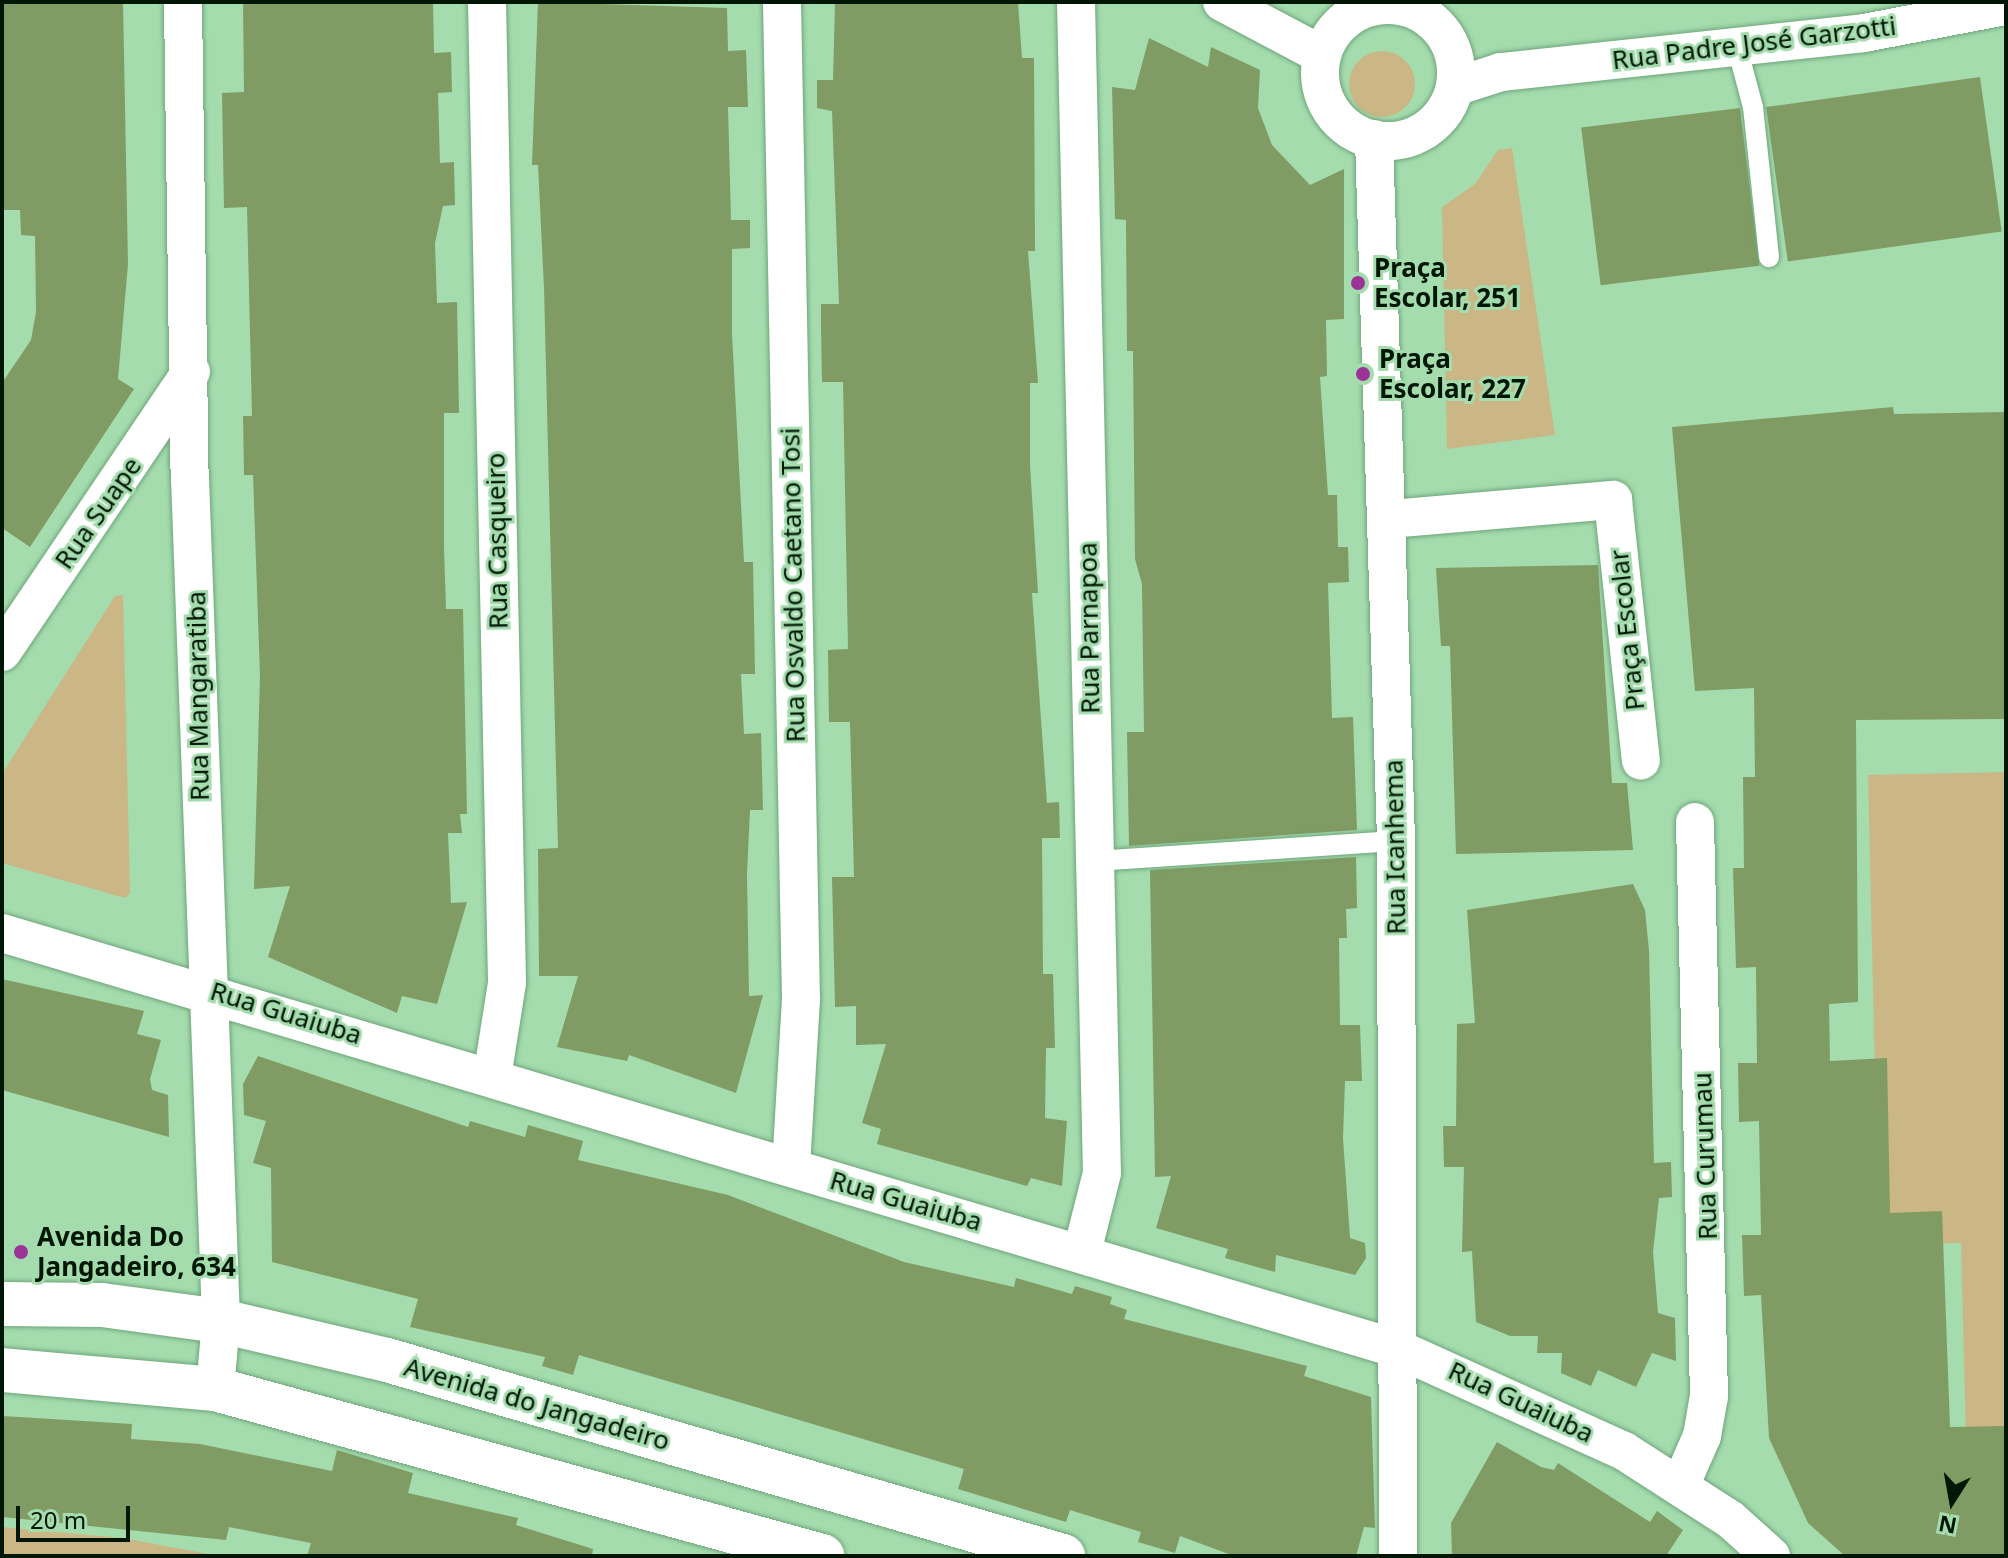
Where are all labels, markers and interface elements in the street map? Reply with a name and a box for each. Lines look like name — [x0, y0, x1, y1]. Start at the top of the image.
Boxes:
street label: Rua Padre José Garzotti — [1610, 10, 1898, 76]
place label: Praça Escolar, 251 — [1374, 252, 1521, 314]
marker: Praça Escolar, 251 — [1349, 274, 1367, 292]
place label: Praça Escolar, 227 — [1379, 343, 1526, 404]
marker: Praça Escolar, 227 — [1354, 365, 1372, 383]
street label: Rua Osvaldo Caetano Tosi — [775, 427, 811, 743]
street label: Rua Suape — [48, 451, 148, 575]
street label: Rua Casqueiro — [480, 453, 514, 629]
street label: Rua Parnapoa — [1072, 542, 1106, 714]
street label: Praça Escolar — [1603, 548, 1651, 712]
street label: Rua Mangaratiba — [181, 591, 215, 801]
street label: Rua Icanhema — [1378, 759, 1412, 935]
street label: Rua Guaiuba — [207, 975, 365, 1051]
street label: Rua Curumau — [1686, 1072, 1724, 1240]
street label: Rua Guaiuba — [826, 1164, 986, 1238]
place label: Avenida Do Jangadeiro, 634 — [37, 1221, 236, 1282]
marker: Avenida Do Jangadeiro, 634 — [12, 1243, 30, 1261]
street label: Avenida do Jangadeiro — [401, 1351, 673, 1457]
street label: Rua Guaiuba — [1443, 1355, 1599, 1449]
north arrow — [1912, 1462, 1992, 1542]
scale bar — [20, 1490, 134, 1540]
text: 20 m — [30, 1503, 86, 1536]
text: N — [1936, 1509, 1959, 1542]

